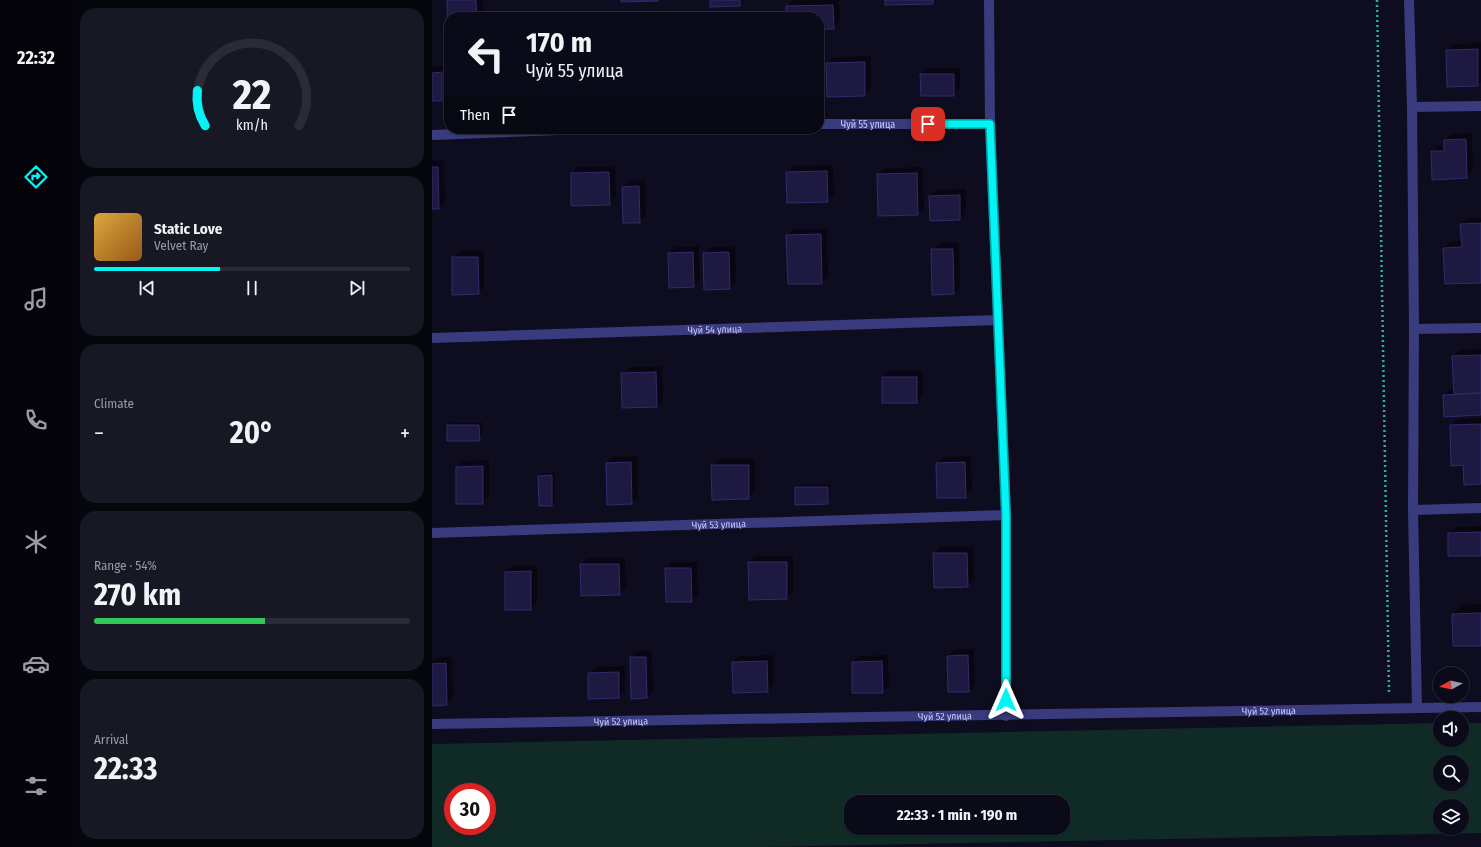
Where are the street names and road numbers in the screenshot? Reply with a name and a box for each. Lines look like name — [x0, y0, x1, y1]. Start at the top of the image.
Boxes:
street label: Чуй 55 улица — [841, 119, 895, 131]
street label: Чуй 54 улица — [687, 323, 742, 337]
street label: Чуй 53 улица — [692, 518, 746, 532]
street label: Чуй 52 улица — [1242, 705, 1296, 718]
street label: Чуй 52 улица — [918, 710, 972, 723]
street label: Чуй 52 улица — [594, 715, 648, 728]

